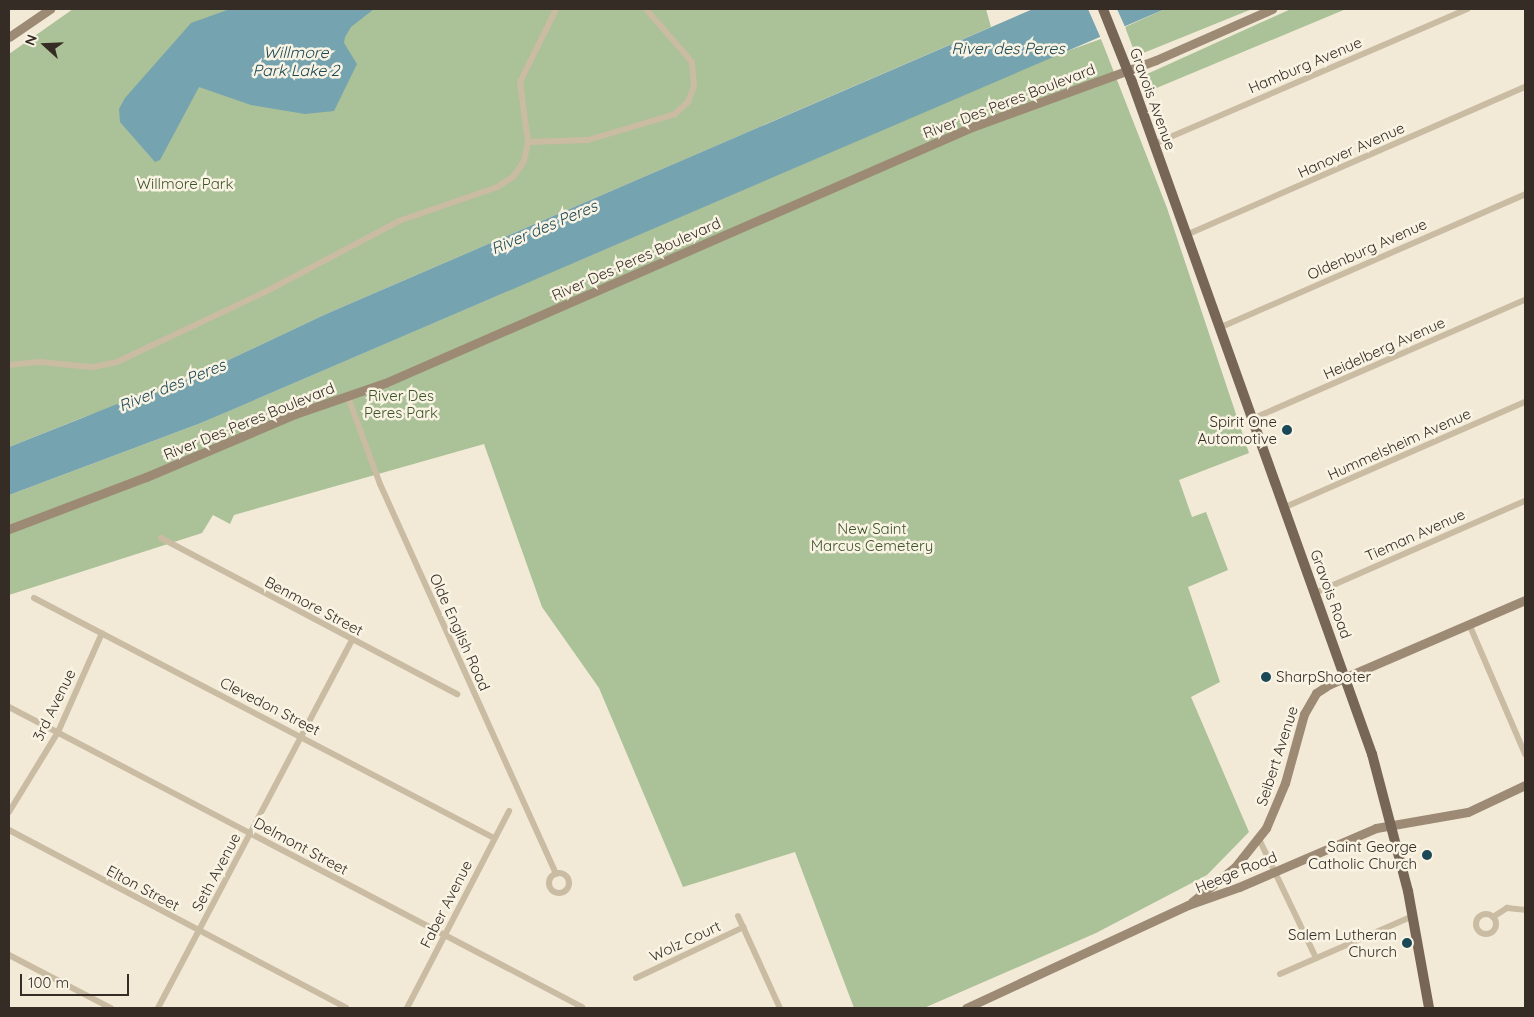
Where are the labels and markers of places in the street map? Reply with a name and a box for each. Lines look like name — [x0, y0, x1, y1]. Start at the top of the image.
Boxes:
place label: Spirit One Automotive — [1197, 412, 1277, 447]
marker: Spirit One Automotive — [1281, 424, 1293, 436]
place label: SharpShooter — [1276, 668, 1371, 686]
marker: SharpShooter — [1260, 671, 1272, 683]
place label: Saint George Catholic Church — [1308, 837, 1417, 872]
marker: Saint George Catholic Church — [1421, 849, 1433, 861]
place label: Salem Lutheran Church — [1288, 925, 1397, 960]
marker: Salem Lutheran Church — [1401, 937, 1413, 949]

